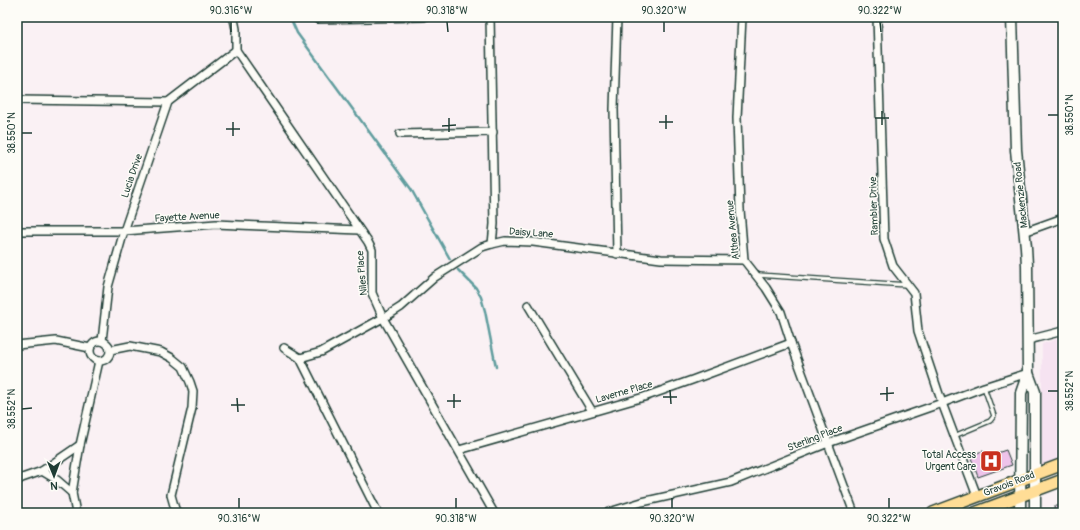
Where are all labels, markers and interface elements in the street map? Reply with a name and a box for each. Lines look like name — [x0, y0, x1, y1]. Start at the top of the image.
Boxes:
text: 90.316°W — [210, 5, 253, 17]
text: 90.318°W — [426, 5, 468, 17]
text: 90.320°W — [641, 5, 687, 17]
text: 90.322°W — [858, 5, 902, 17]
text: 38.550°N — [1064, 94, 1076, 136]
text: 38.550°N — [6, 112, 18, 154]
street label: Lucia Drive — [119, 152, 145, 200]
street label: Mackenzie Road — [1012, 161, 1030, 229]
street label: Rambler Drive — [867, 176, 881, 236]
street label: Althea Avenue — [724, 199, 742, 261]
street label: Fayette Avenue — [154, 209, 220, 225]
street label: Daisy Lane — [509, 225, 554, 241]
street label: Niles Place — [354, 250, 370, 296]
text: 38.552°N — [1064, 371, 1076, 411]
street label: Laverne Place — [594, 378, 654, 406]
text: 38.552°N — [6, 389, 18, 429]
street label: Sterling Place — [786, 422, 844, 454]
hospital icon: Total Access Urgent Care — [978, 448, 1004, 474]
place label: Total Access Urgent Care — [922, 449, 977, 473]
north arrow — [34, 456, 74, 496]
street label: Gravois Road — [982, 469, 1036, 499]
text: N — [50, 479, 58, 492]
text: 90.316°W — [218, 513, 261, 525]
text: 90.318°W — [435, 513, 477, 525]
text: 90.320°W — [649, 513, 695, 525]
text: 90.322°W — [867, 513, 911, 525]

